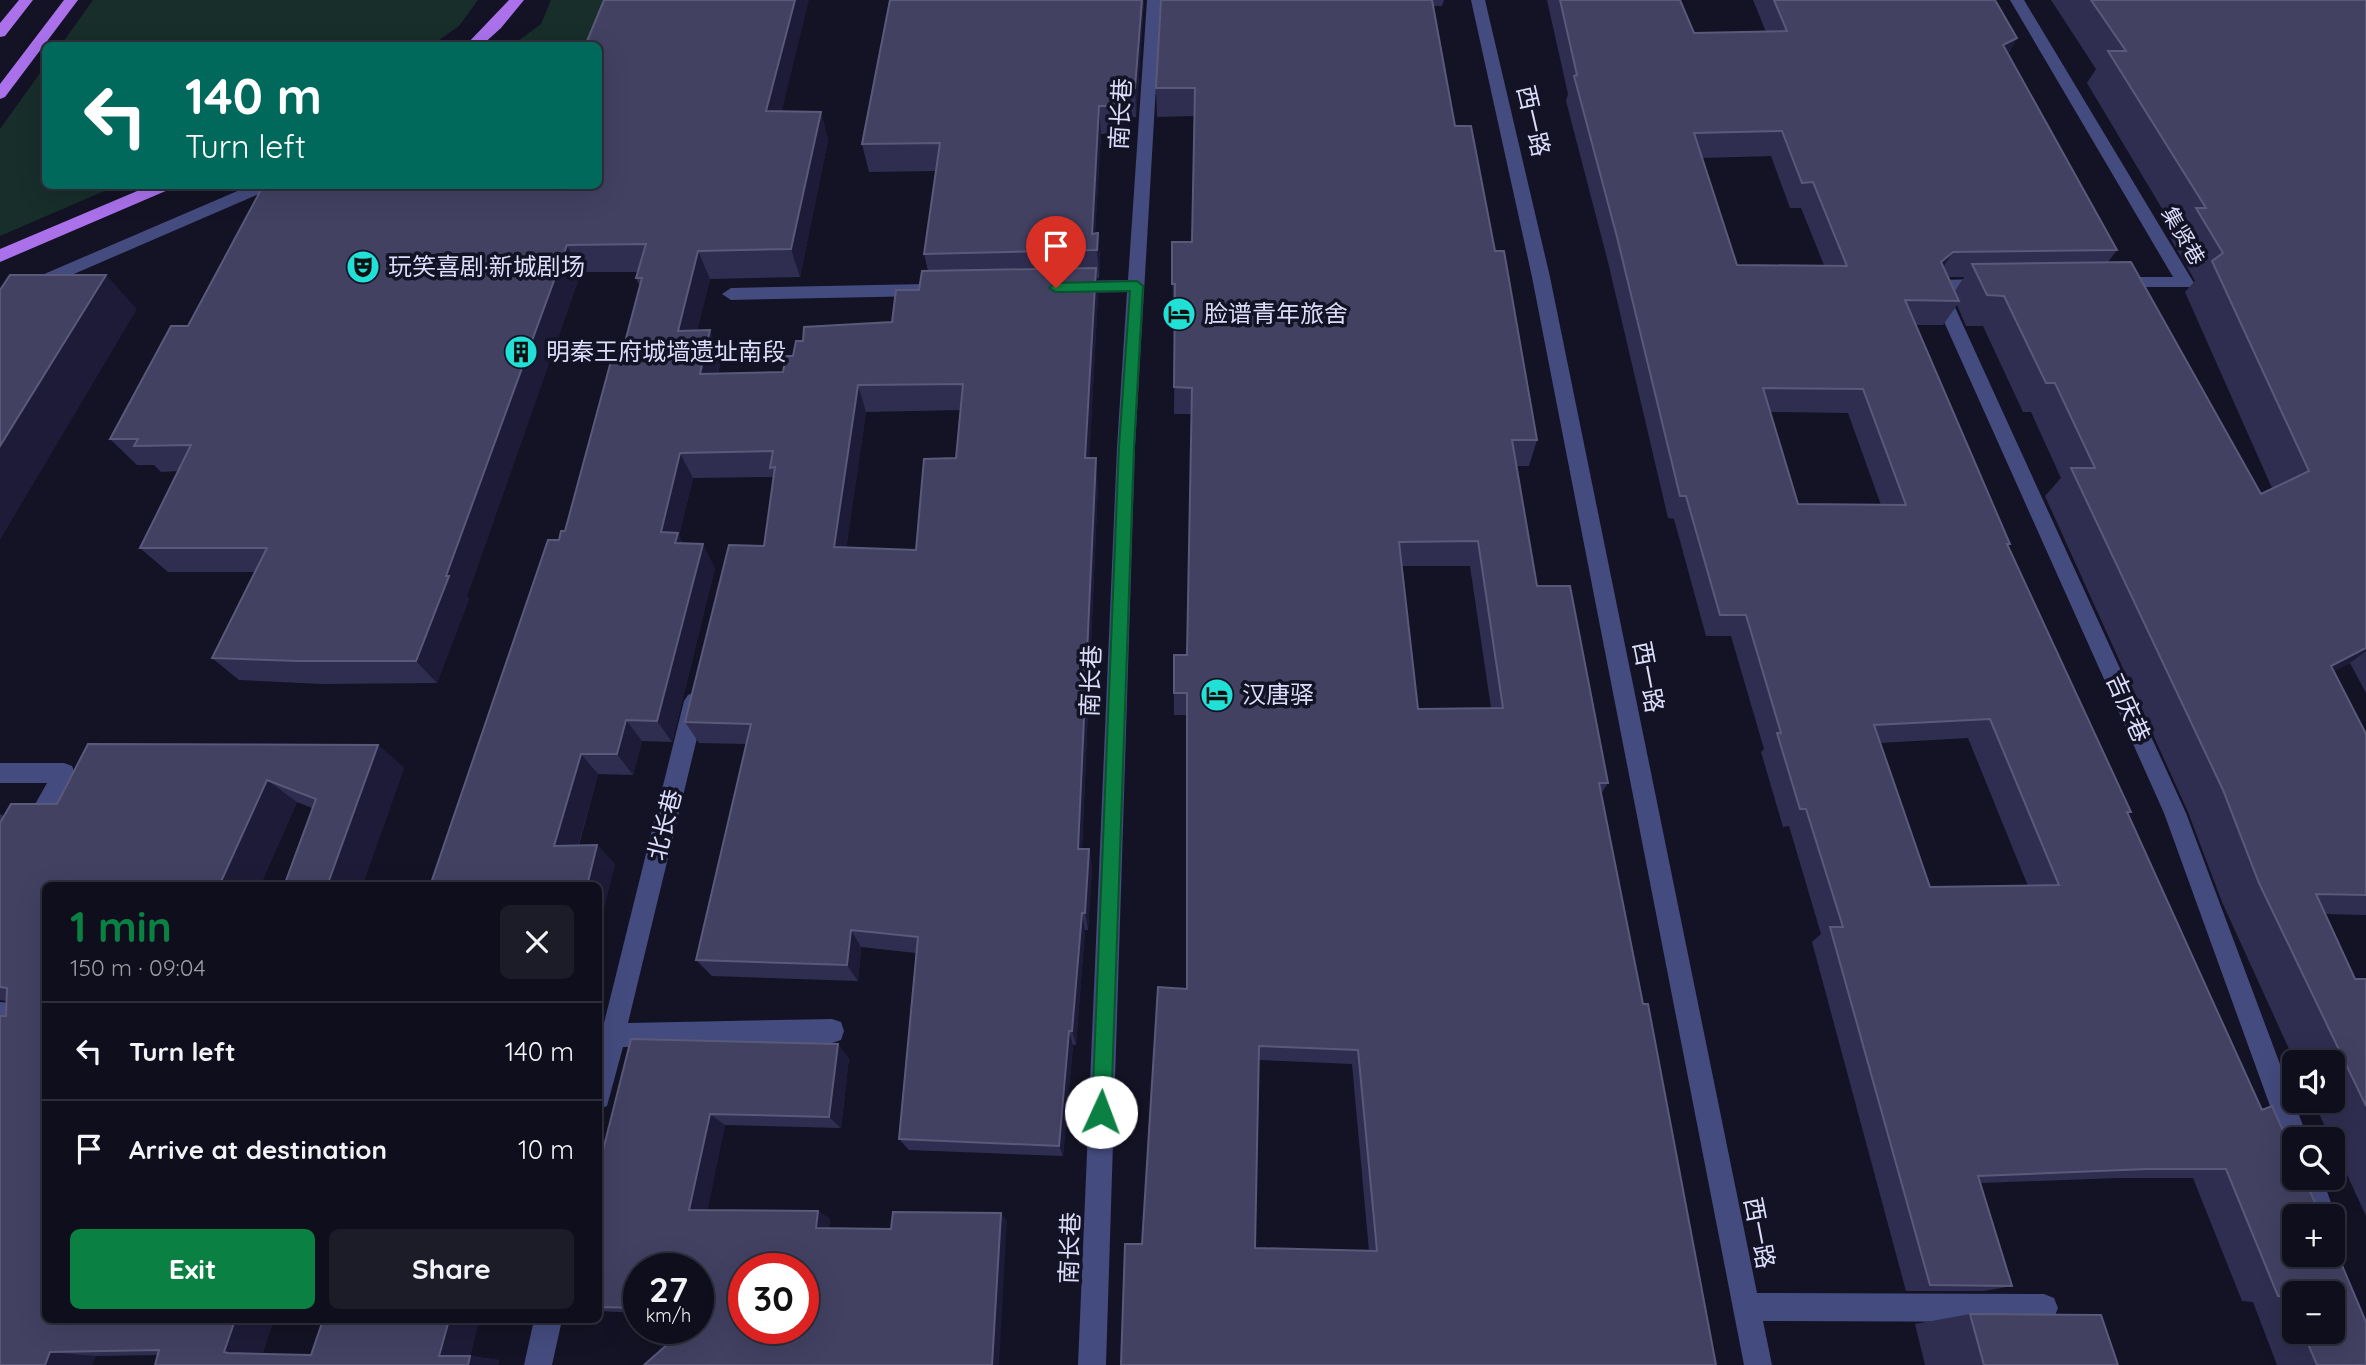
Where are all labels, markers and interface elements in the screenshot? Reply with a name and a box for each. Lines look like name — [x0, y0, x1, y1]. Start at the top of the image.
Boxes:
text: 140 m — [185, 65, 322, 126]
icon: left — [70, 70, 161, 161]
street label: 南长巷 — [1103, 77, 1137, 151]
street label: 西一路 — [1511, 82, 1557, 159]
text: Turn left — [185, 126, 306, 166]
street label: 集贤巷 — [2157, 202, 2211, 269]
pin — [1026, 216, 1086, 288]
icon: arrive — [1037, 227, 1075, 265]
theatre icon: 玩笑喜剧·新城剧场 — [344, 248, 382, 286]
place label: 玩笑喜剧·新城剧场 — [388, 251, 585, 281]
hotel icon: 脸谱青年旅舍 — [1160, 295, 1198, 333]
place label: 脸谱青年旅舍 — [1204, 298, 1348, 328]
building icon: 明秦王府城墙遗址南段 — [502, 333, 540, 371]
place label: 明秦王府城墙遗址南段 — [546, 336, 786, 366]
street label: 西一路 — [1627, 639, 1671, 715]
street label: 南长巷 — [1074, 644, 1106, 717]
street label: 吉庆巷 — [2101, 669, 2157, 747]
hotel icon: 汉唐驿 — [1198, 676, 1236, 714]
place label: 汉唐驿 — [1242, 679, 1314, 709]
street label: 北长巷 — [641, 786, 687, 863]
text: 1 min — [70, 900, 172, 953]
button: close — [500, 905, 574, 979]
text: 150 m · 09:04 — [70, 953, 206, 982]
icon: left — [70, 1032, 108, 1070]
text: Turn left — [129, 1035, 236, 1068]
text: 140 m — [505, 1035, 574, 1068]
map controls — [2282, 1050, 2345, 1344]
button: sound — [2282, 1050, 2345, 1113]
position arrow — [1064, 1075, 1138, 1149]
button: search — [2282, 1127, 2345, 1190]
icon: arrive — [70, 1130, 108, 1168]
text: Arrive at destination — [129, 1133, 387, 1166]
text: 10 m — [518, 1133, 574, 1166]
street label: 西一路 — [1738, 1195, 1782, 1271]
button: + — [2282, 1204, 2345, 1267]
street label: 南长巷 — [1053, 1211, 1085, 1284]
button: Exit — [70, 1229, 315, 1309]
button: Share — [329, 1229, 574, 1309]
speed limit sign: 30 — [728, 1253, 819, 1344]
text: 27 — [649, 1267, 688, 1311]
button: − — [2282, 1281, 2345, 1344]
text: km/h — [646, 1304, 691, 1327]

